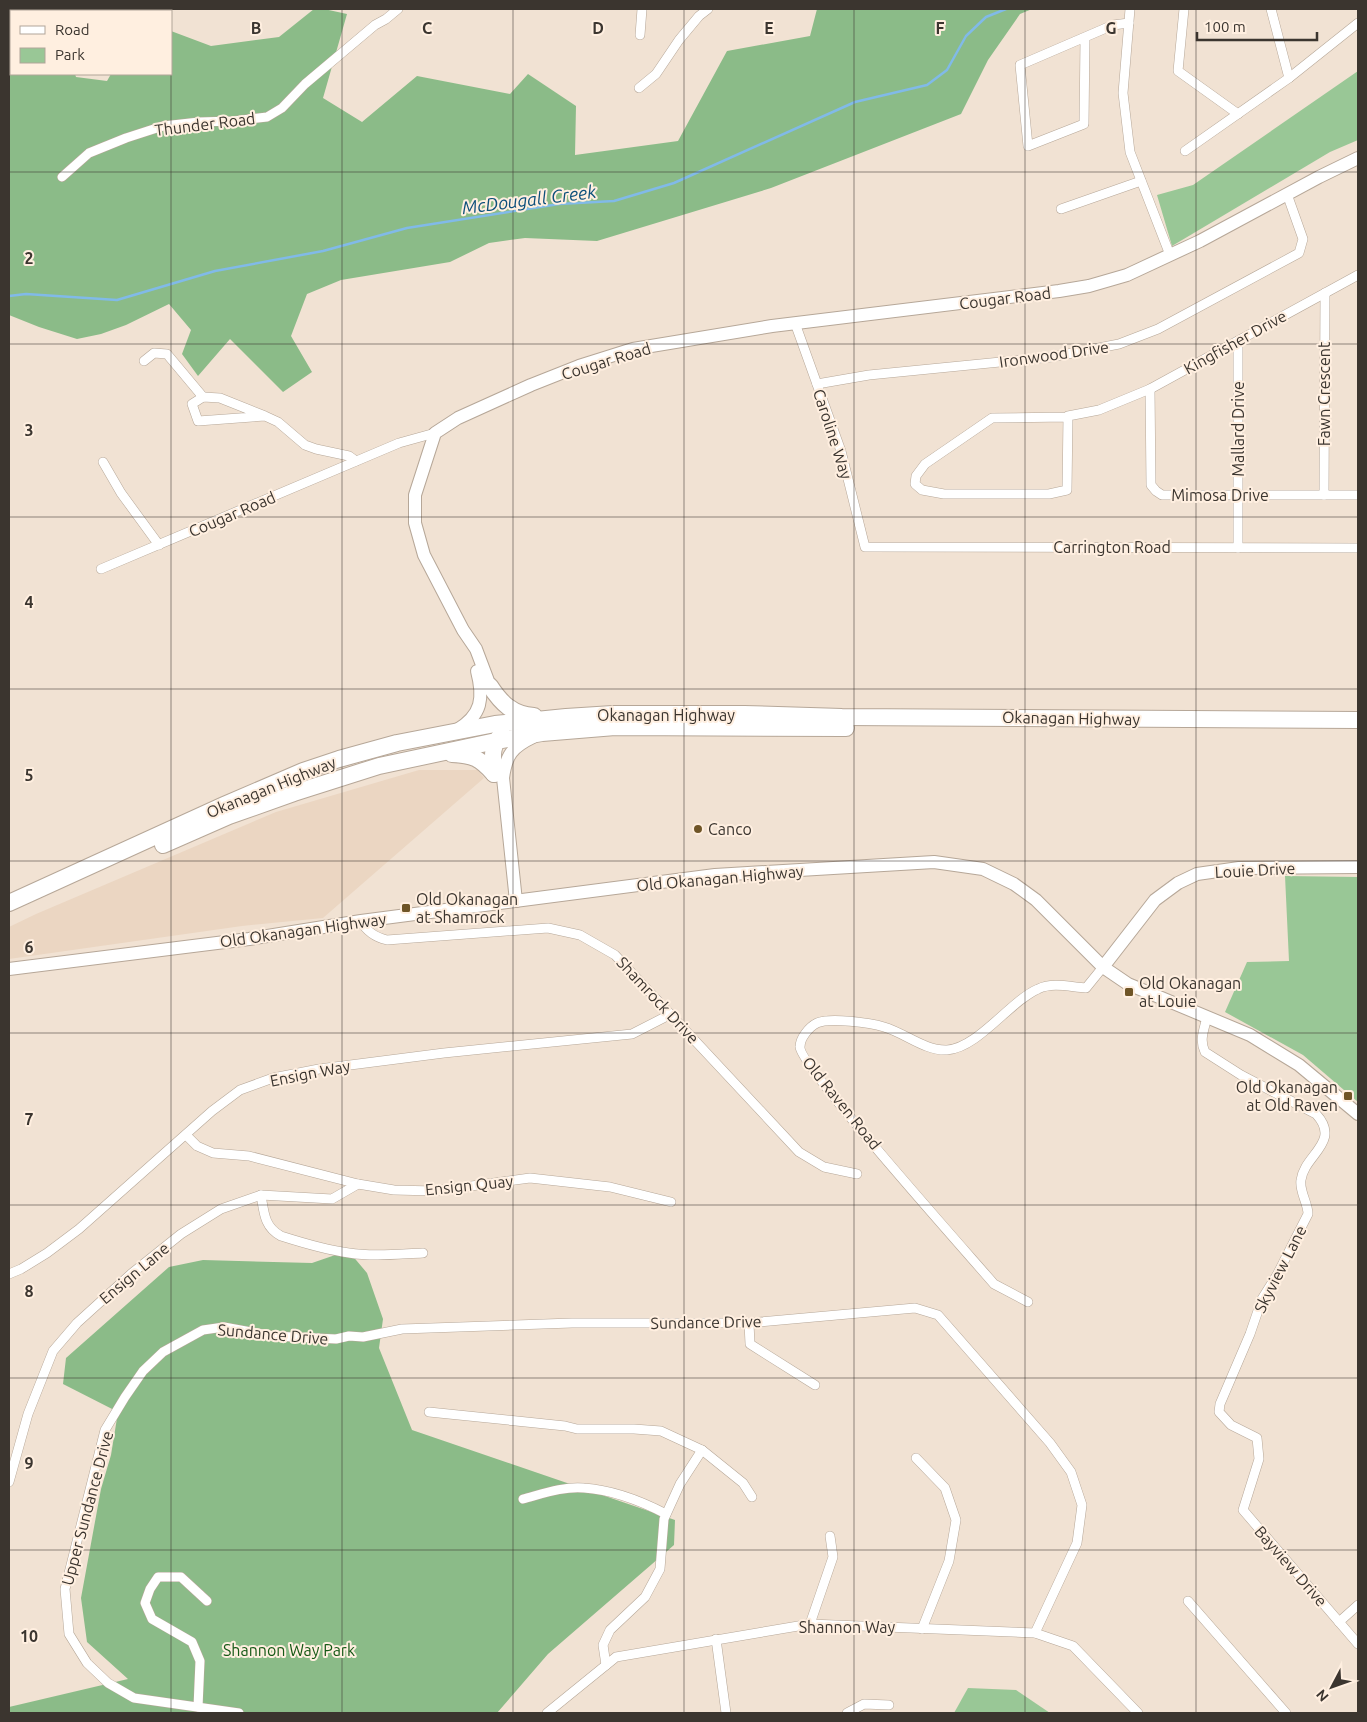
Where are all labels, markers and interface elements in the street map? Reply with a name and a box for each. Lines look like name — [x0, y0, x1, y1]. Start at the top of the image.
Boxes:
legend — [10, 10, 172, 75]
scale bar — [1197, 10, 1317, 42]
text: 100 m — [1204, 18, 1246, 35]
text: B — [251, 19, 261, 37]
text: C — [422, 19, 432, 37]
text: D — [592, 19, 604, 37]
text: E — [764, 19, 774, 37]
text: F — [936, 19, 945, 37]
text: G — [1105, 19, 1117, 37]
text: Road — [55, 21, 90, 38]
text: Park — [55, 46, 85, 63]
street label: Thunder Road — [154, 109, 256, 139]
water label: McDougall Creek — [461, 181, 598, 217]
text: 2 — [24, 249, 34, 267]
street label: Cougar Road — [958, 283, 1052, 313]
street label: Kingfisher Drive — [1180, 306, 1290, 378]
street label: Ironwood Drive — [998, 337, 1110, 371]
street label: Cougar Road — [559, 339, 653, 383]
street label: Fawn Crescent — [1315, 341, 1333, 446]
street label: Mallard Drive — [1229, 381, 1247, 477]
street label: Caroline Way — [810, 387, 856, 482]
text: 3 — [24, 421, 34, 439]
street label: Mimosa Drive — [1171, 486, 1269, 504]
street label: Cougar Road — [186, 488, 278, 540]
street label: Carrington Road — [1053, 538, 1171, 556]
text: 4 — [24, 593, 34, 611]
street label: Okanagan Highway — [597, 706, 735, 724]
street label: Okanagan Highway — [1002, 708, 1140, 728]
street label: Okanagan Highway — [204, 753, 339, 821]
text: 5 — [24, 766, 34, 784]
place label: Canco — [708, 820, 752, 838]
marker: Canco — [692, 823, 704, 835]
street label: Louie Drive — [1214, 859, 1296, 881]
street label: Old Okanagan Highway — [636, 862, 805, 894]
place label: Old Okanagan at Shamrock — [416, 890, 518, 926]
marker: Old Okanagan at Shamrock — [400, 902, 412, 914]
street label: Old Okanagan Highway — [219, 909, 388, 951]
text: 6 — [24, 938, 34, 956]
street label: Shamrock Drive — [613, 953, 703, 1047]
place label: Old Okanagan at Louie — [1139, 974, 1241, 1010]
marker: Old Okanagan at Louie — [1123, 986, 1135, 998]
street label: Old Raven Road — [799, 1053, 885, 1153]
street label: Ensign Way — [268, 1056, 352, 1090]
place label: Old Okanagan at Old Raven — [1236, 1078, 1338, 1114]
marker: Old Okanagan at Old Raven — [1342, 1090, 1354, 1102]
text: 7 — [24, 1110, 34, 1128]
street label: Ensign Quay — [424, 1171, 514, 1199]
street label: Skyview Lane — [1250, 1222, 1310, 1316]
street label: Ensign Lane — [96, 1239, 172, 1307]
text: 8 — [24, 1282, 34, 1300]
street label: Sundance Drive — [650, 1312, 762, 1332]
street label: Sundance Drive — [217, 1320, 329, 1348]
street label: Upper Sundance Drive — [58, 1429, 116, 1587]
text: 9 — [24, 1454, 34, 1472]
street label: Bayview Drive — [1251, 1522, 1331, 1610]
street label: Shannon Way — [799, 1618, 896, 1636]
text: 10 — [20, 1627, 38, 1645]
park label: Shannon Way Park — [223, 1641, 355, 1659]
north arrow — [1307, 1662, 1357, 1712]
text: N — [1313, 1686, 1332, 1705]

